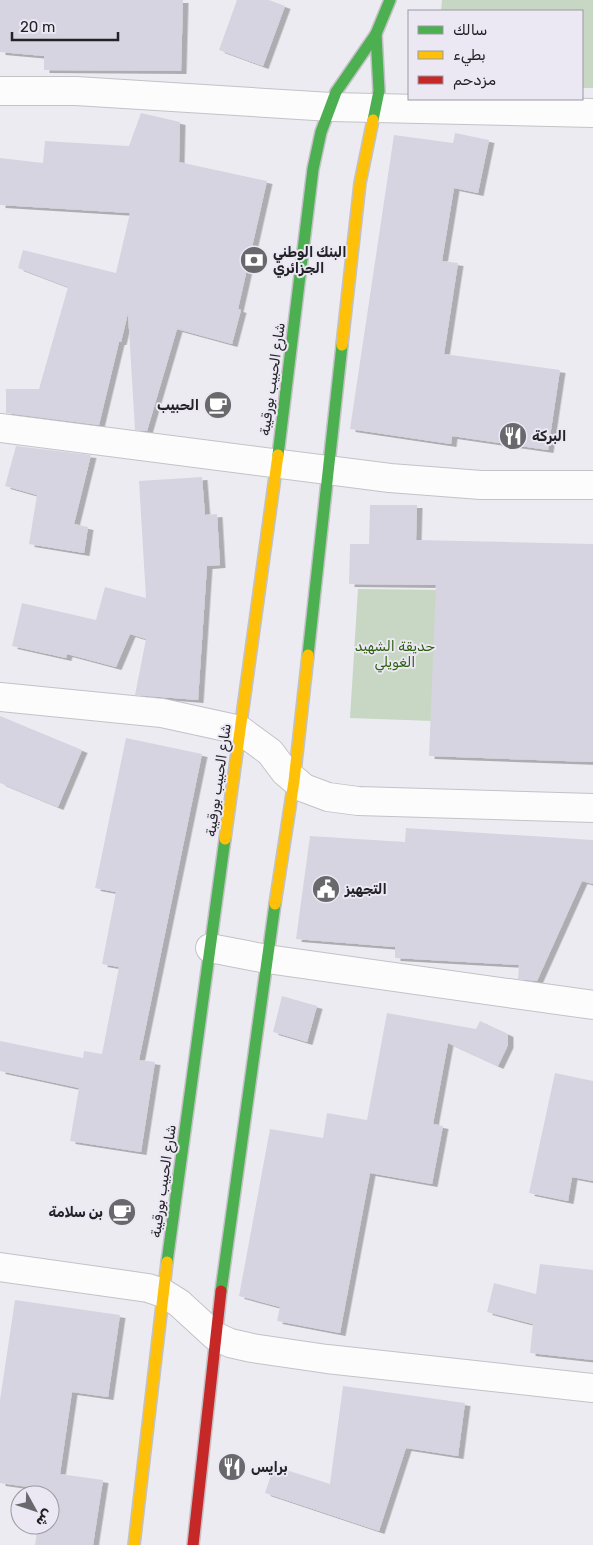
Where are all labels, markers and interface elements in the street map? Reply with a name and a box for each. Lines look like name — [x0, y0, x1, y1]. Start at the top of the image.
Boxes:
scale bar — [12, 10, 119, 42]
legend — [408, 10, 583, 100]
text: 20 m — [20, 18, 55, 36]
text: سالك — [453, 21, 488, 39]
text: بطيء — [453, 46, 486, 67]
text: مزدحم — [453, 71, 496, 90]
place label: البنك الوطني الجزائري — [273, 244, 347, 278]
bank icon: البنك الوطني الجزائري — [239, 245, 269, 275]
street label: شارع الحبيب بورقيبة — [256, 321, 291, 437]
cafe icon: الحبيب — [203, 390, 233, 420]
place label: الحبيب — [157, 397, 199, 414]
restaurant icon: البركة — [498, 421, 528, 451]
place label: البركة — [532, 428, 566, 445]
park label: حديقة الشهيد الغويلي — [355, 638, 435, 673]
street label: شارع الحبيب بورقيبة — [202, 722, 237, 838]
public building icon: التجهيز — [311, 874, 341, 904]
place label: التجهيز — [344, 881, 387, 898]
street label: شارع الحبيب بورقيبة — [147, 1123, 182, 1239]
cafe icon: بن سلامة — [107, 1197, 137, 1227]
place label: بن سلامة — [49, 1204, 103, 1221]
restaurant icon: برايس — [217, 1452, 247, 1482]
place label: برايس — [251, 1459, 288, 1476]
north arrow — [10, 1485, 60, 1535]
text: ش — [32, 1506, 57, 1530]

